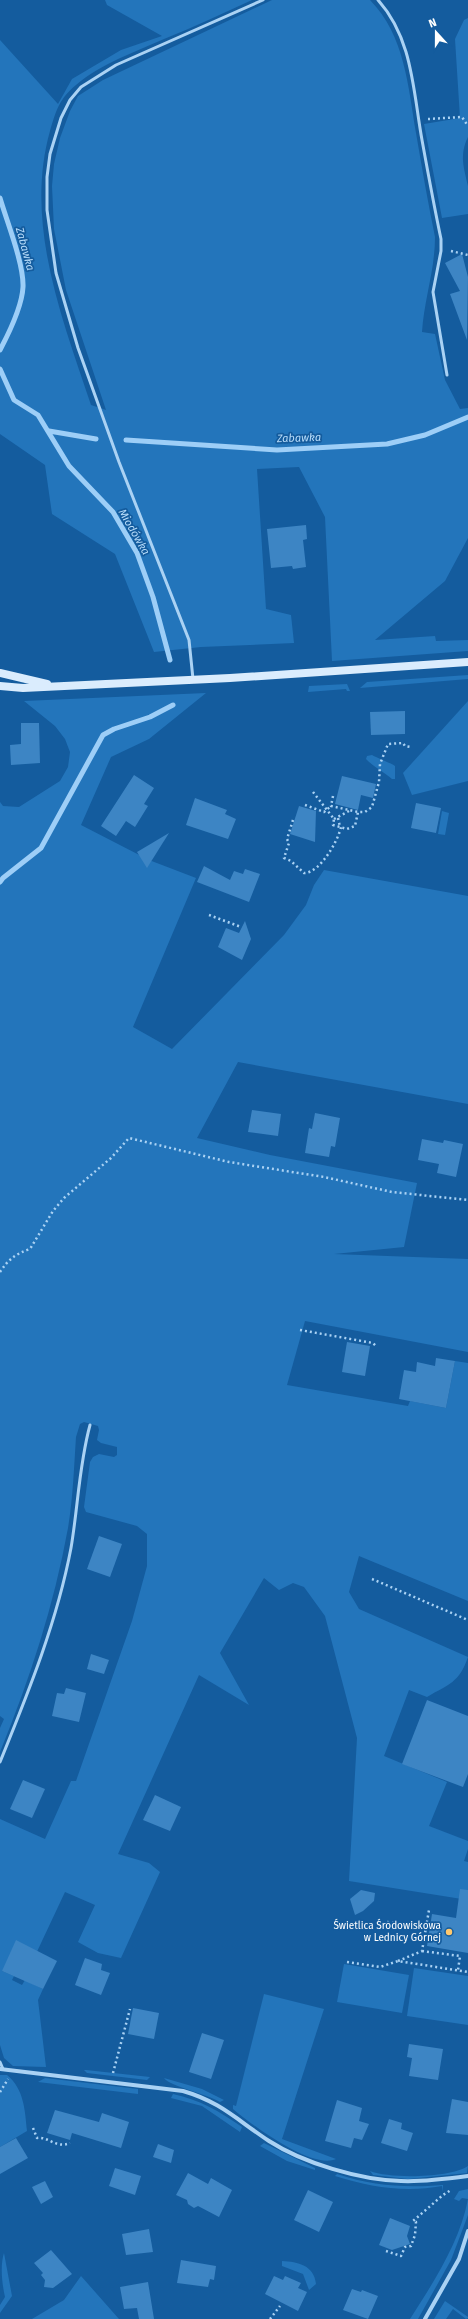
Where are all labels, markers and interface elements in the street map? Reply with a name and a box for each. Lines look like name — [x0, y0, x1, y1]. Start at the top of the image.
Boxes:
north arrow — [416, 12, 456, 52]
text: N — [427, 16, 438, 31]
water label: Zabawka — [13, 225, 37, 272]
water label: Zabawka — [276, 431, 321, 445]
water label: Miodówka — [116, 507, 152, 557]
place label: Świetlica Środowiskowa w Lednicy Górnej — [333, 1918, 441, 1944]
marker: Świetlica Środowiskowa w Lednicy Górnej — [444, 1927, 454, 1937]

